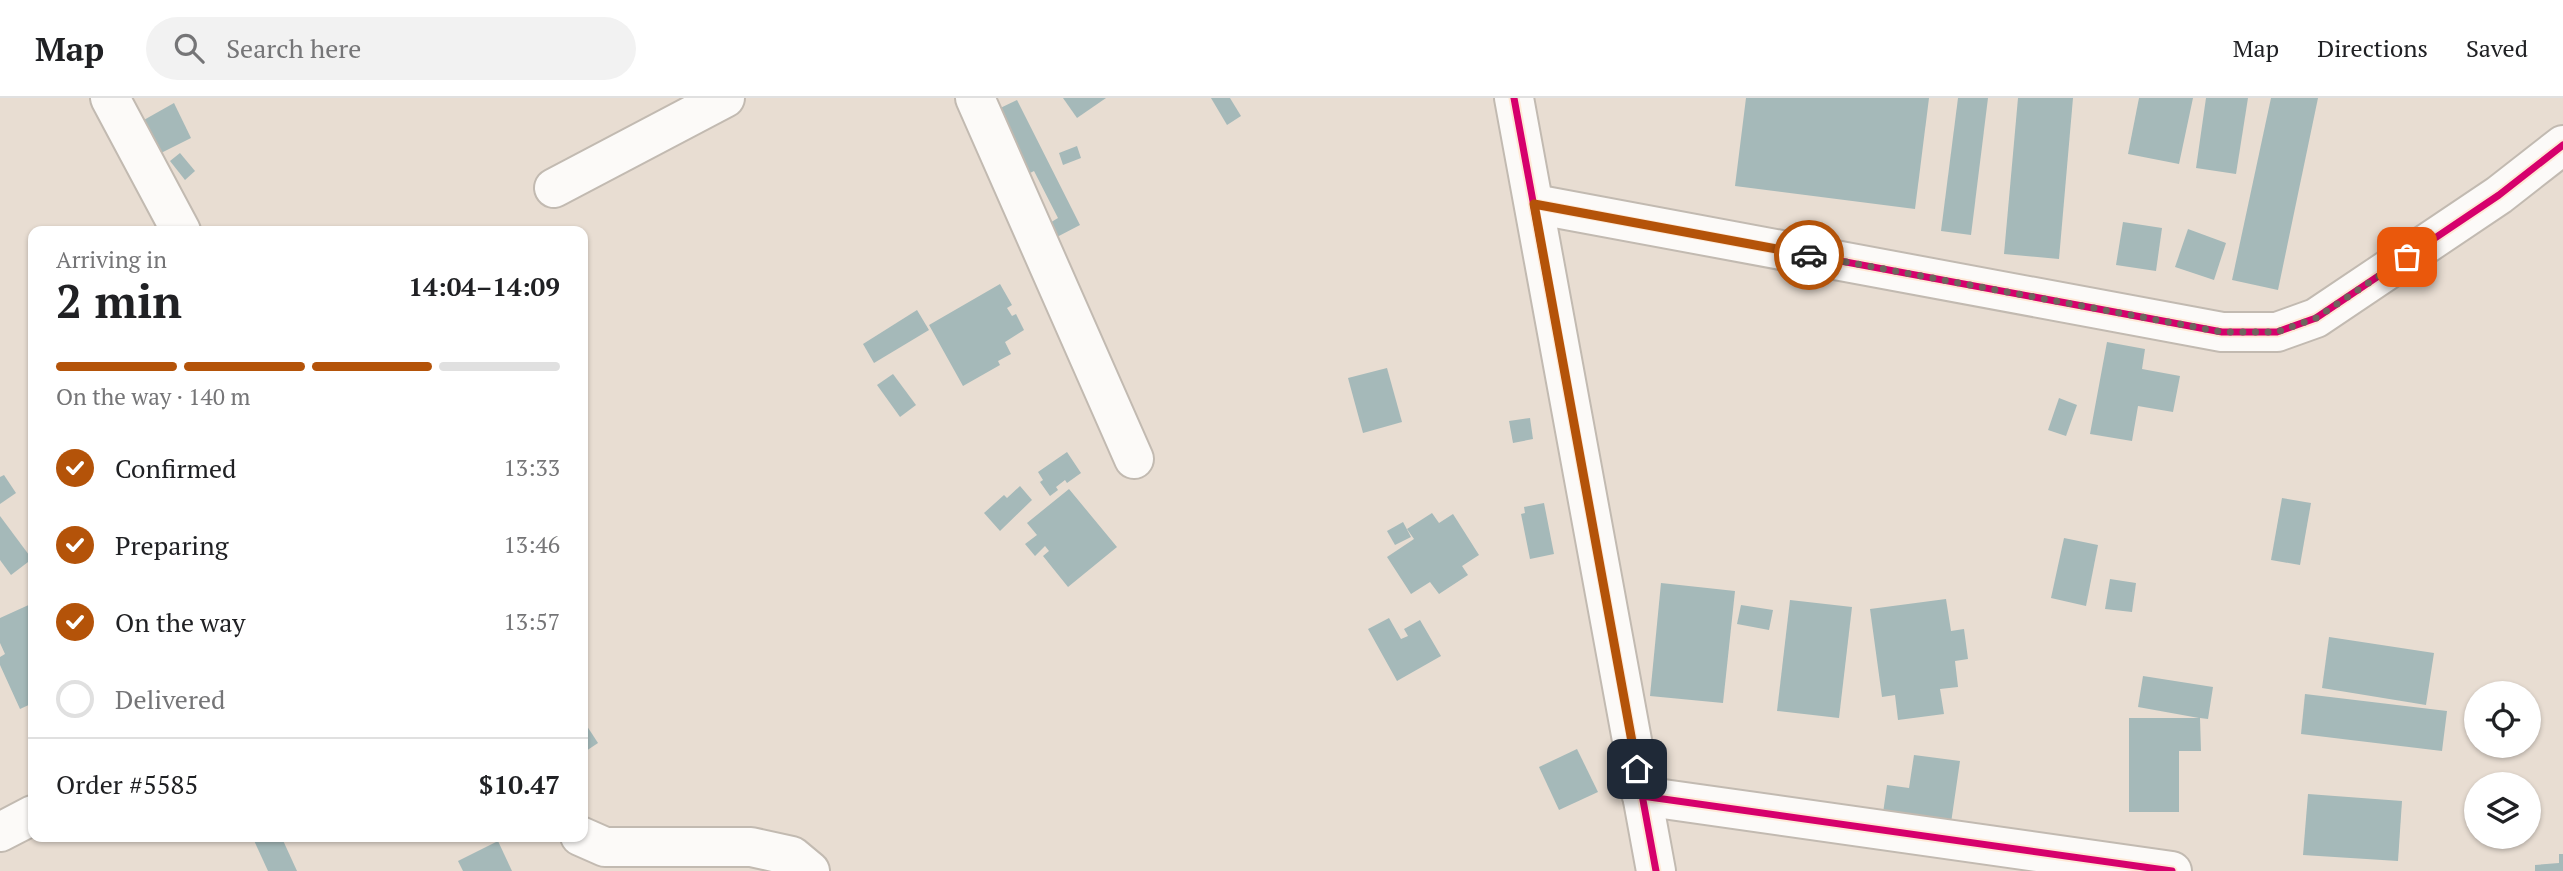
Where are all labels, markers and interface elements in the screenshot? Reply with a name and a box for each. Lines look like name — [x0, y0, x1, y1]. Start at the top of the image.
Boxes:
search box — [146, 17, 636, 80]
text: Map — [35, 27, 104, 70]
icon: search — [170, 29, 208, 67]
text: Search here — [226, 31, 361, 65]
text: Map — [2233, 32, 2279, 64]
text: Directions — [2317, 32, 2428, 64]
text: Saved — [2466, 32, 2528, 64]
courier — [1774, 220, 1844, 290]
pin — [2377, 227, 2437, 287]
icon: car — [1790, 236, 1828, 274]
icon: bag — [2388, 238, 2426, 276]
text: Arriving in — [56, 244, 167, 275]
text: 14:04–14:09 — [408, 269, 560, 303]
text: 2 min — [56, 270, 182, 331]
text: On the way · 140 m — [56, 381, 250, 412]
icon: check — [56, 449, 94, 487]
text: Confirmed — [115, 451, 236, 485]
text: 13:33 — [503, 452, 560, 483]
icon: check — [56, 526, 94, 564]
text: Preparing — [115, 528, 228, 562]
text: 13:46 — [503, 529, 560, 560]
icon: check — [56, 603, 94, 641]
text: On the way — [115, 605, 246, 639]
text: 13:57 — [503, 606, 560, 637]
map controls — [2464, 681, 2541, 849]
button: locate — [2464, 681, 2541, 758]
text: Delivered — [115, 682, 225, 716]
pin — [1607, 739, 1667, 799]
icon: home — [1618, 750, 1656, 788]
text: Order #5585 — [56, 767, 198, 801]
text: $10.47 — [479, 767, 560, 801]
button: layers — [2464, 772, 2541, 849]

